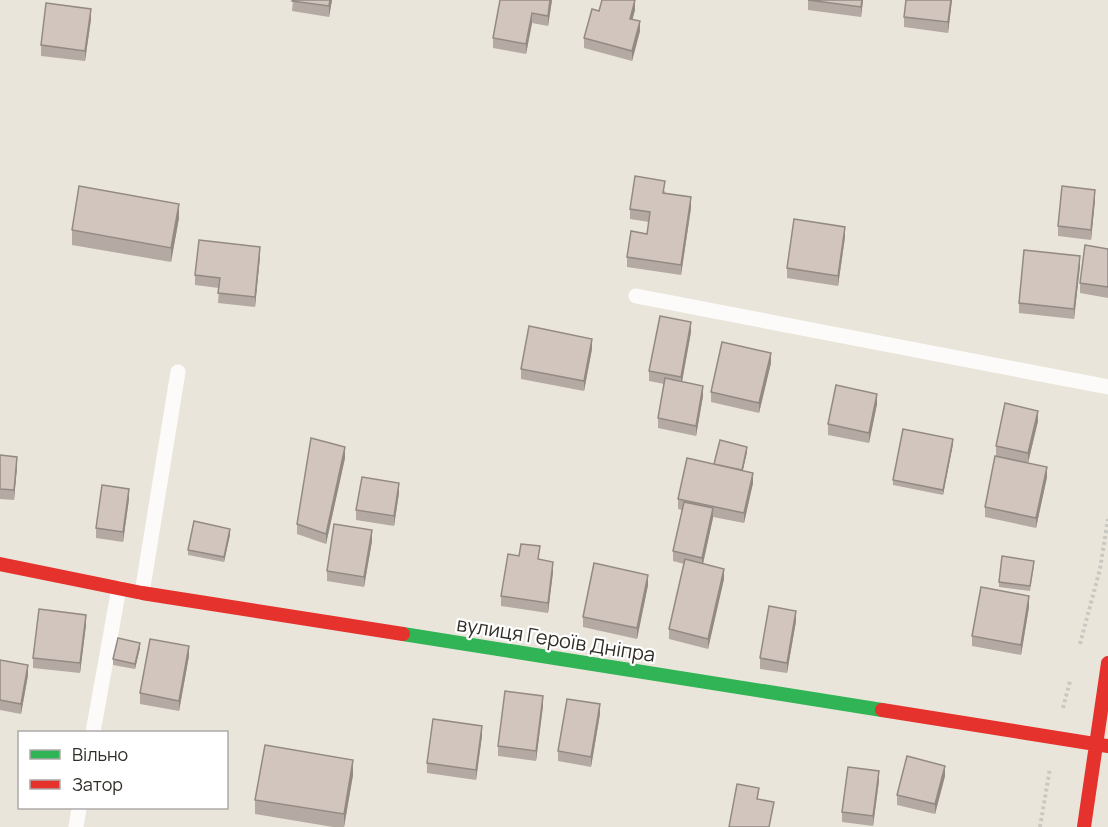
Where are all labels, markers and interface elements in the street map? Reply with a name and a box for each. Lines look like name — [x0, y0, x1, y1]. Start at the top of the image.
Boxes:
street label: вулиця Героїв Дніпра — [455, 610, 657, 668]
legend — [18, 731, 228, 809]
text: Вільно — [72, 742, 128, 766]
text: Затор — [72, 772, 123, 796]

